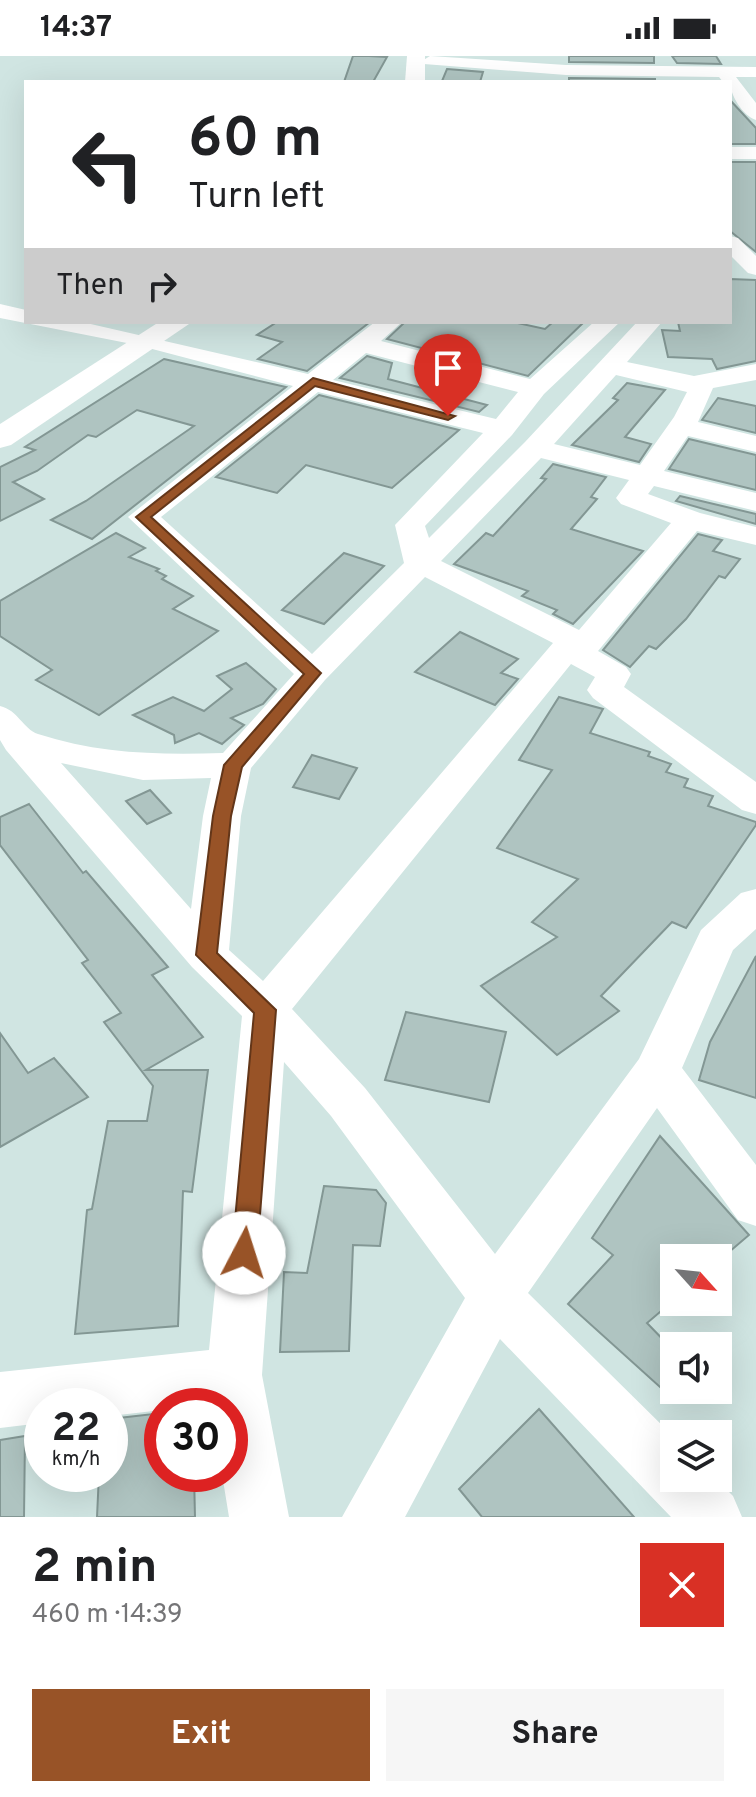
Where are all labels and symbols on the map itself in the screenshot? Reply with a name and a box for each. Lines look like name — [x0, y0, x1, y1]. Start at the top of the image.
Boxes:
pin — [414, 334, 482, 416]
position arrow — [202, 1211, 286, 1295]
north arrow — [660, 1244, 732, 1316]
speed limit sign: 30 — [144, 1388, 248, 1492]

